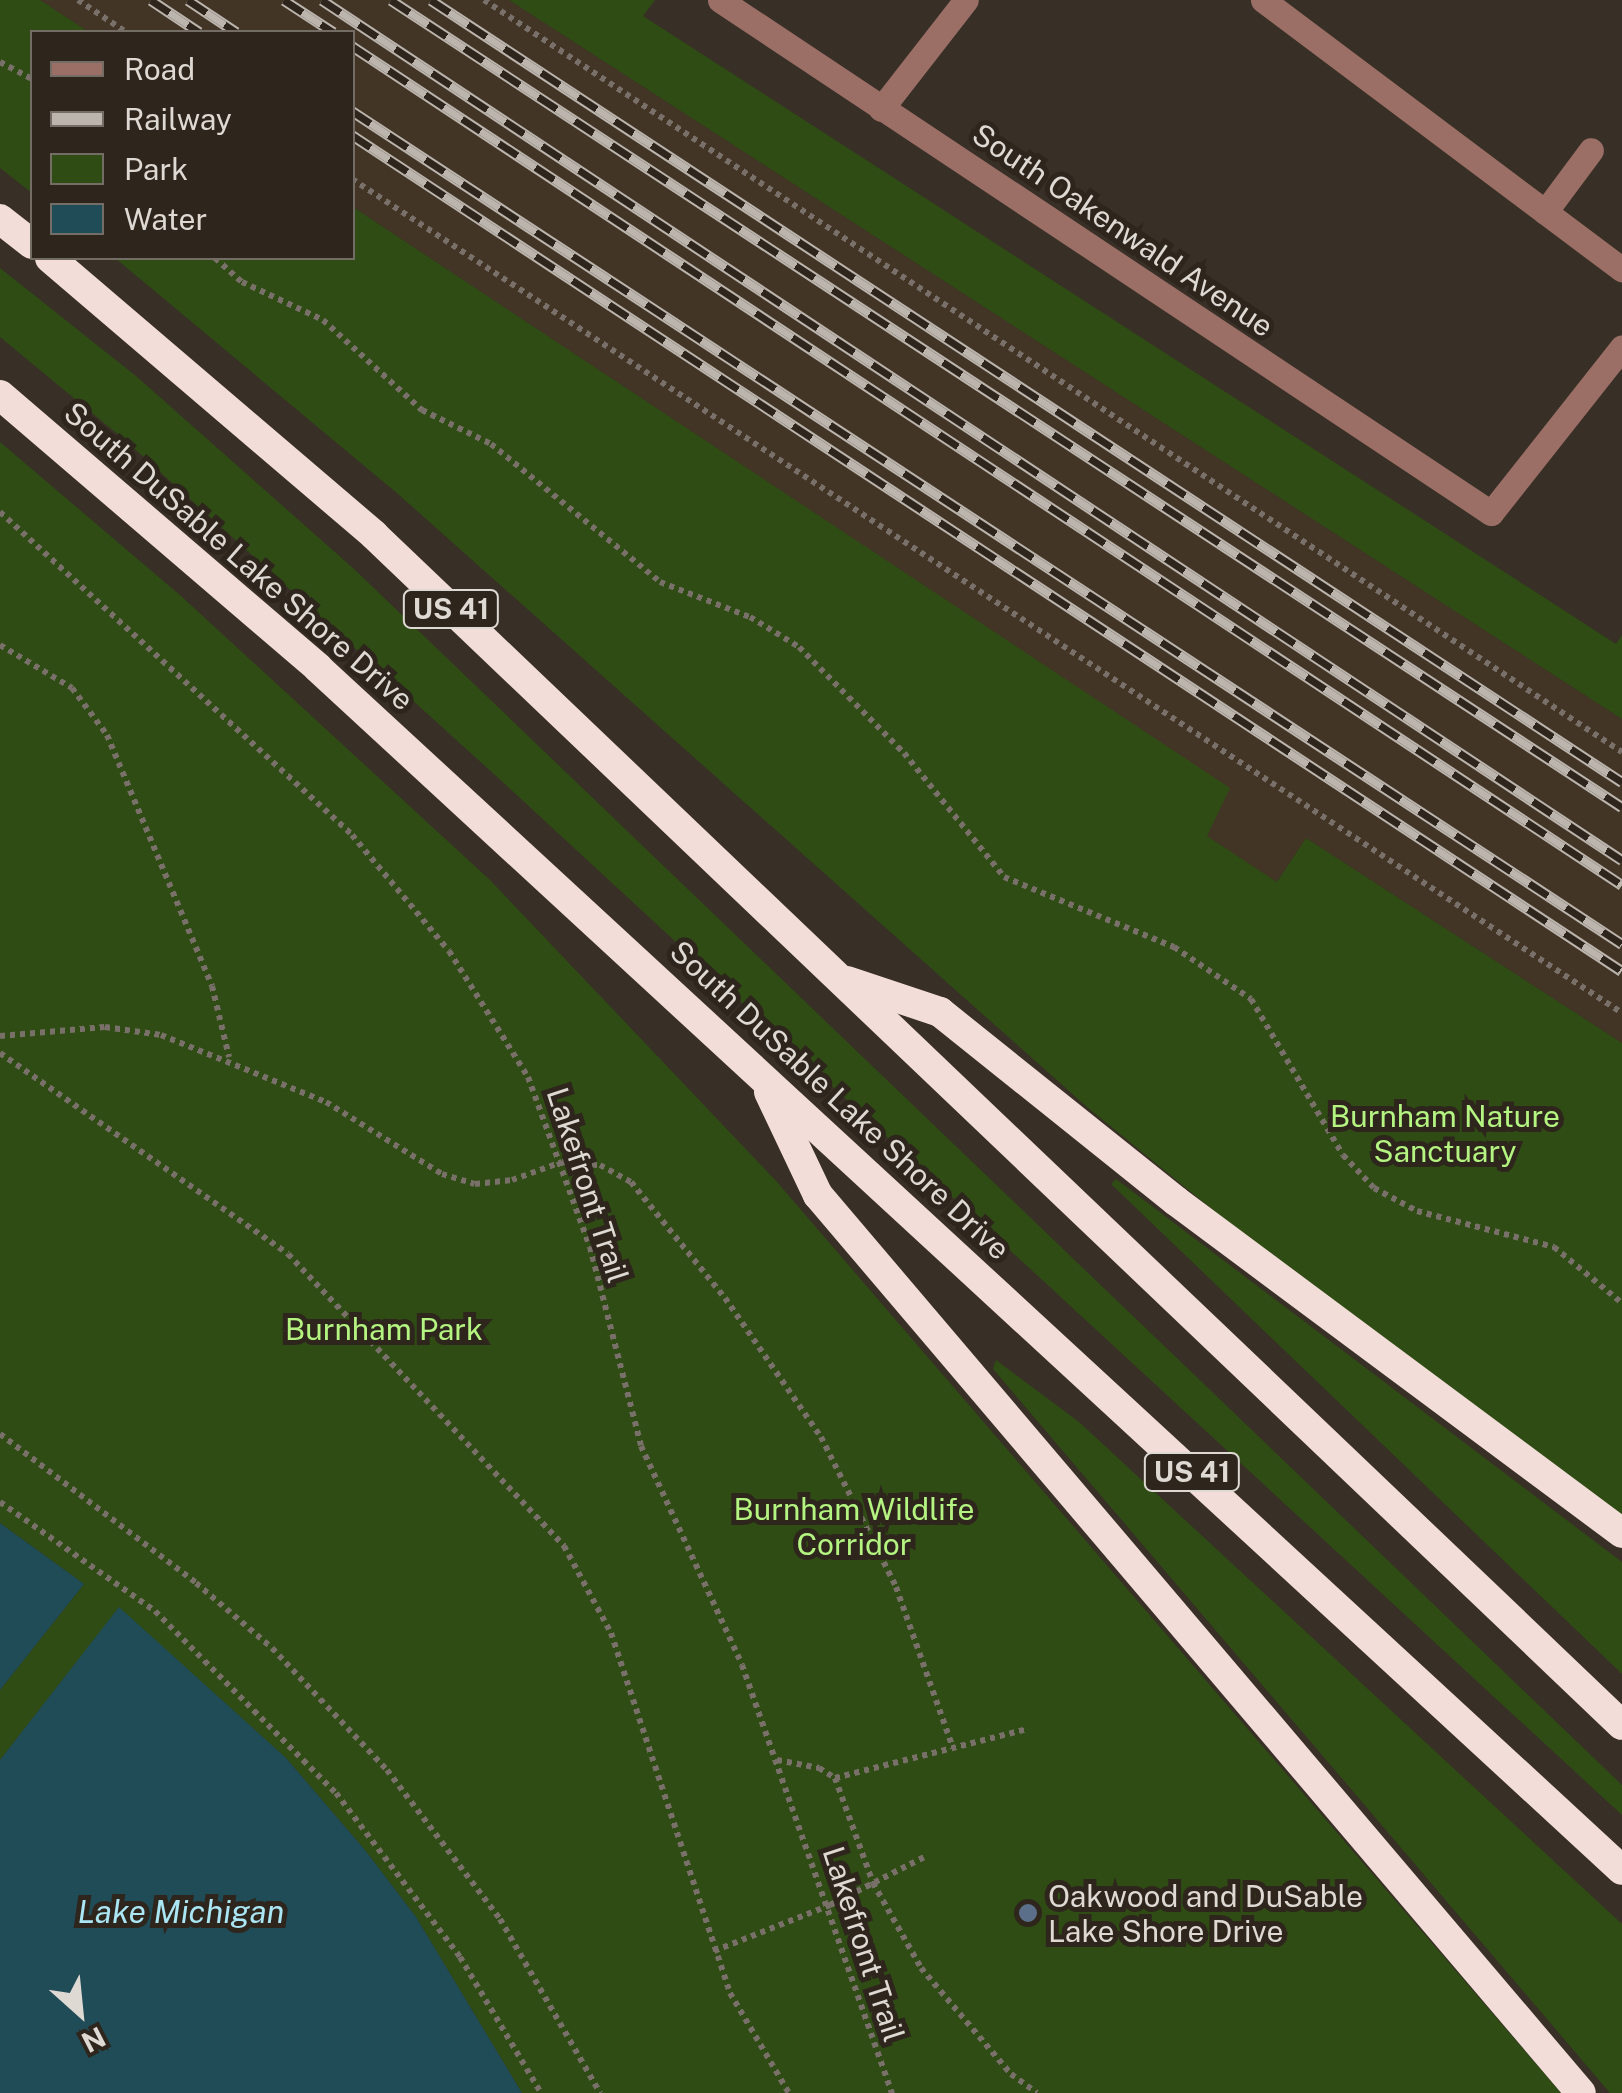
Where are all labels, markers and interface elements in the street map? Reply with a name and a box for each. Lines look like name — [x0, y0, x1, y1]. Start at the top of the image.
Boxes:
legend — [30, 30, 355, 260]
text: Road — [124, 51, 195, 87]
text: Railway — [124, 101, 232, 137]
street label: South Oakenwald Avenue — [966, 116, 1280, 344]
text: Park — [124, 151, 188, 187]
text: Water — [124, 201, 207, 237]
street label: South DuSable Lake Shore Drive — [57, 394, 421, 718]
road number: US 41 — [401, 586, 501, 632]
street label: South DuSable Lake Shore Drive — [663, 933, 1017, 1267]
street label: Lakefront Trail — [539, 1083, 637, 1287]
park label: Burnham Nature Sanctuary — [1330, 1098, 1560, 1168]
park label: Burnham Park — [285, 1311, 483, 1347]
road number: US 41 — [1142, 1449, 1242, 1495]
park label: Burnham Wildlife Corridor — [733, 1491, 975, 1562]
street label: Lakefront Trail — [815, 1842, 913, 2046]
place label: Oakwood and DuSable Lake Shore Drive — [1048, 1878, 1363, 1948]
water label: Lake Michigan — [77, 1893, 285, 1931]
marker: Oakwood and DuSable Lake Shore Drive — [1017, 1902, 1039, 1924]
north arrow — [30, 1963, 130, 2063]
text: N — [77, 2021, 111, 2060]

